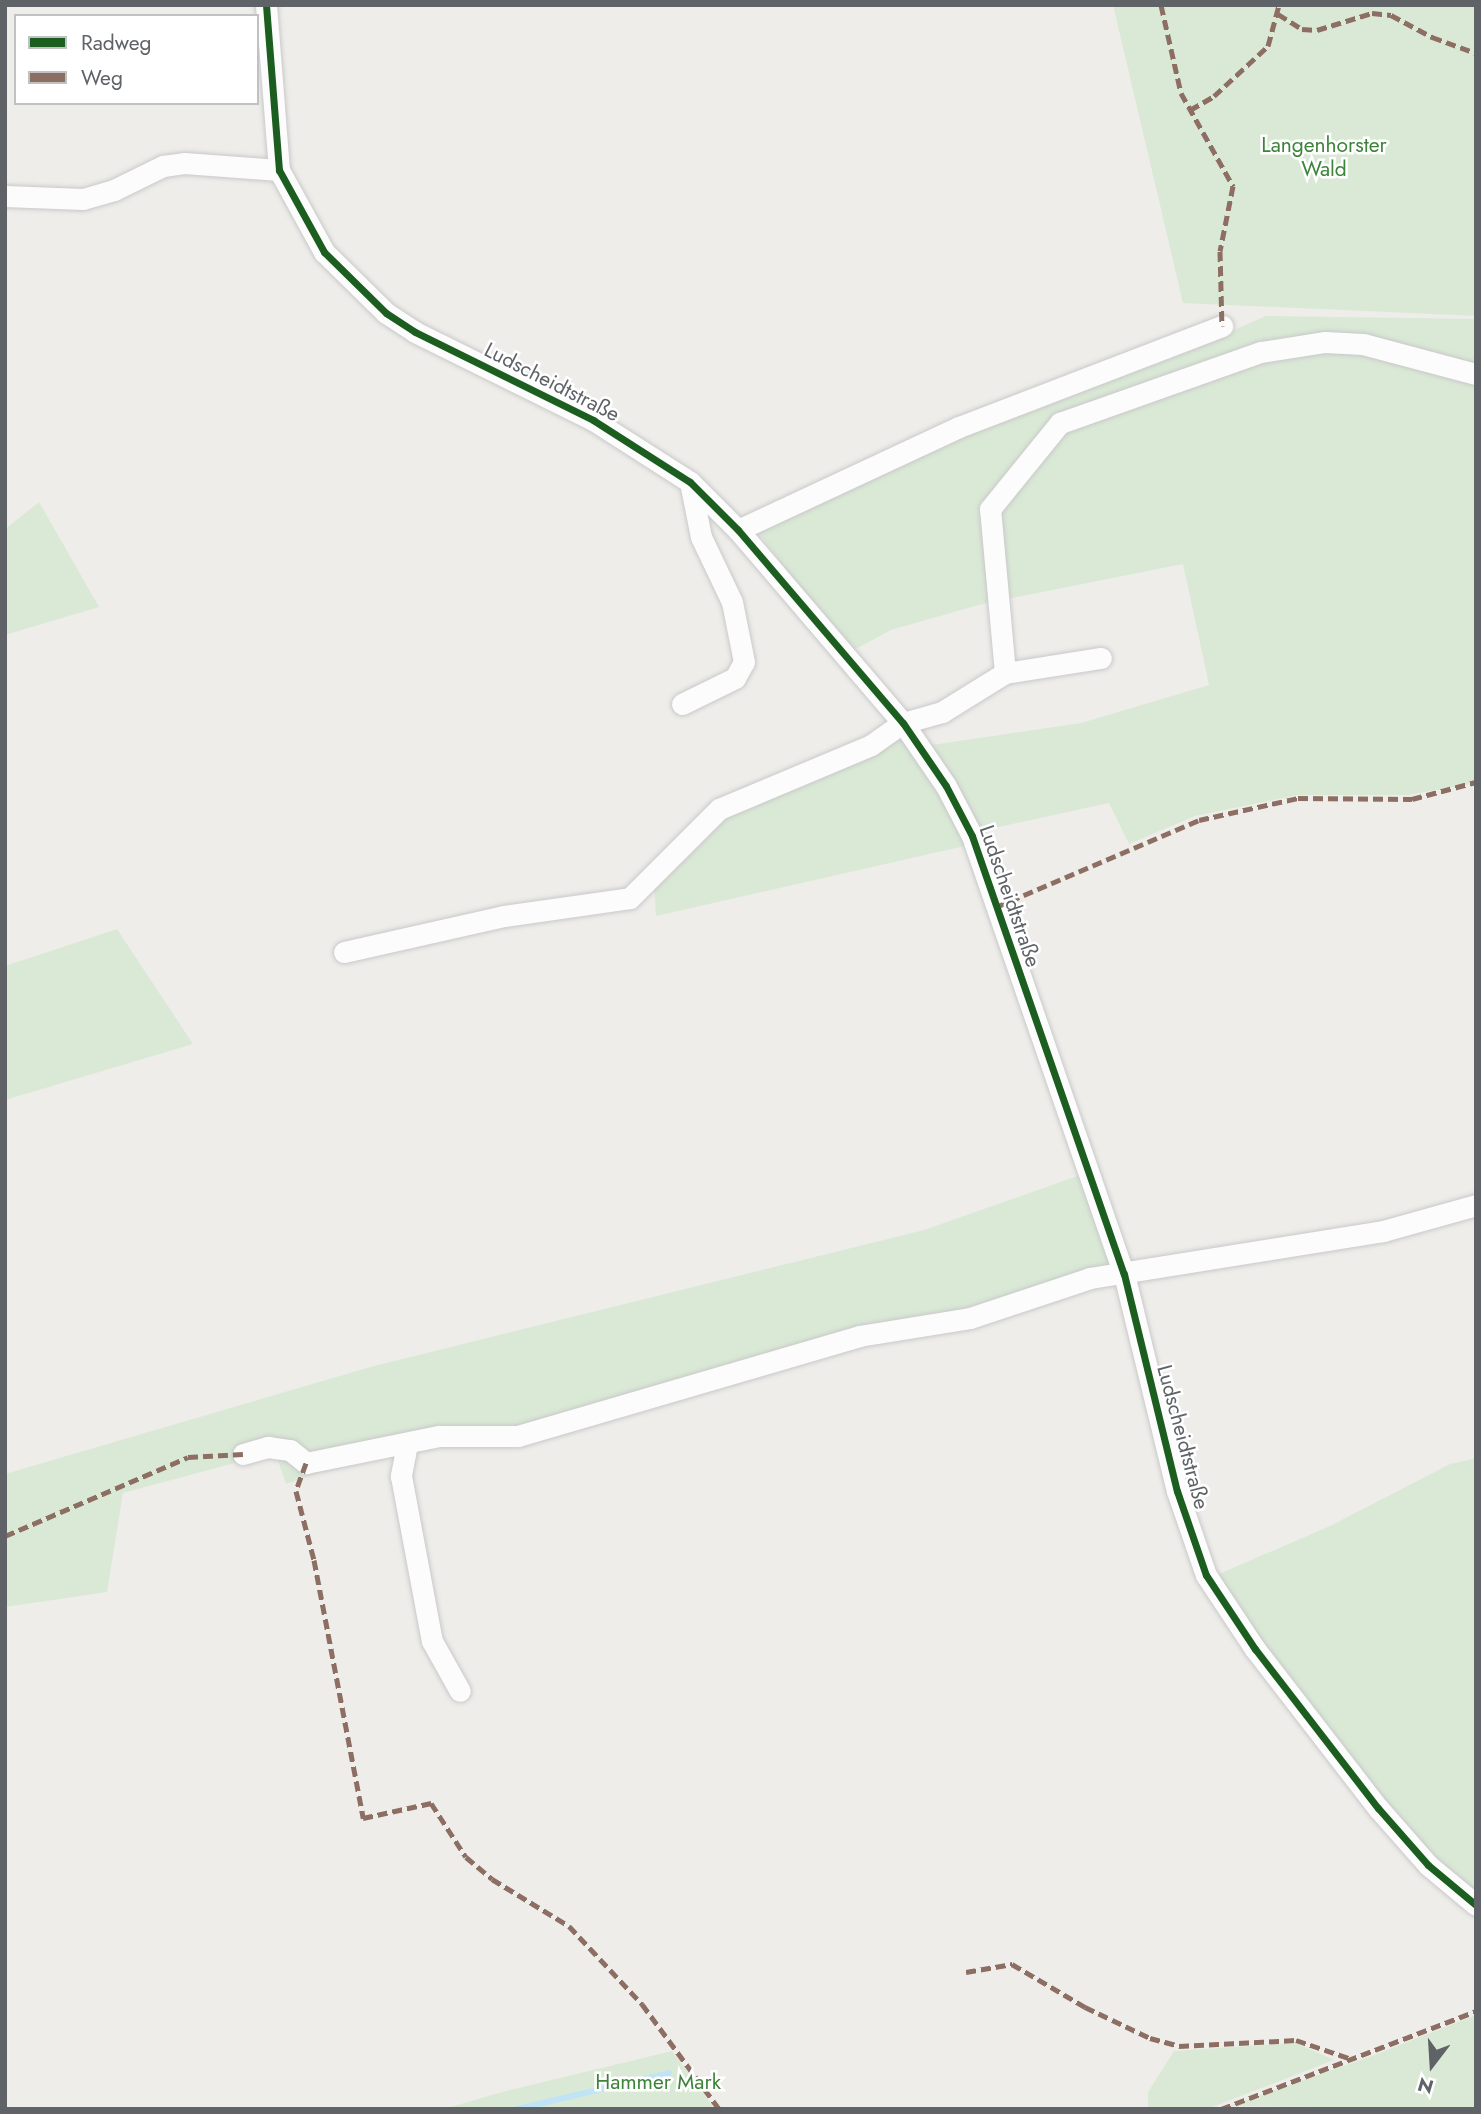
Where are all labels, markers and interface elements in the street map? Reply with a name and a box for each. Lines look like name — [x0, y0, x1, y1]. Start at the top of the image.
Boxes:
legend — [14, 14, 259, 105]
text: Radweg — [81, 28, 152, 58]
text: Weg — [81, 63, 123, 93]
park label: Langenhorster Wald — [1261, 132, 1387, 182]
street label: Ludscheidtstraße — [480, 337, 624, 427]
street label: Ludscheidtstraße — [974, 822, 1046, 970]
street label: Ludscheidtstraße — [1152, 1362, 1214, 1512]
north arrow — [1397, 2030, 1467, 2100]
park label: Hammer Mark — [595, 2069, 721, 2095]
text: N — [1415, 2070, 1437, 2101]

